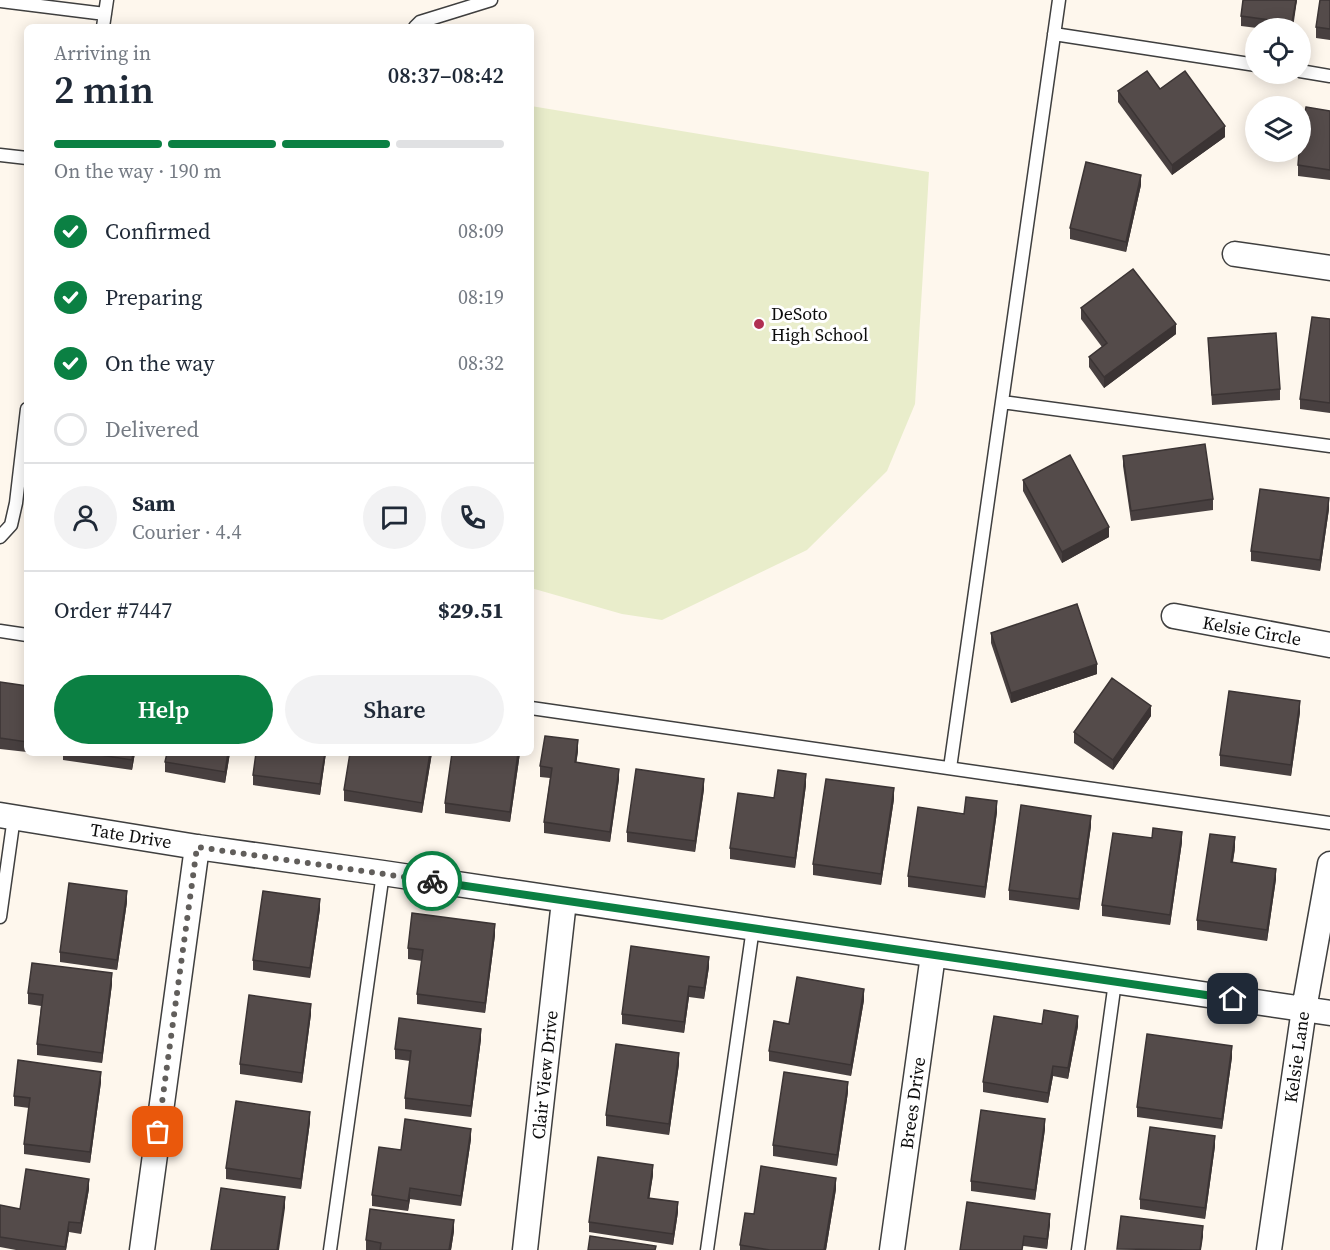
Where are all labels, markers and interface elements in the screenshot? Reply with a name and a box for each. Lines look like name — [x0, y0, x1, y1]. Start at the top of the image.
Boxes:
map controls — [1245, 18, 1311, 162]
button: locate — [1245, 18, 1311, 84]
text: Arriving in — [54, 39, 151, 67]
text: 08:37–08:42 — [388, 60, 504, 90]
text: 2 min — [54, 63, 154, 116]
button: layers — [1245, 96, 1311, 162]
text: On the way · 190 m — [54, 157, 221, 185]
icon: check — [54, 215, 87, 248]
text: Confirmed — [105, 216, 210, 246]
text: 08:09 — [458, 217, 504, 245]
icon: check — [54, 281, 87, 314]
text: Preparing — [105, 282, 202, 312]
text: 08:19 — [458, 283, 504, 311]
place label: DeSoto High School — [771, 301, 868, 347]
marker: DeSoto High School — [752, 317, 766, 331]
icon: check — [54, 347, 87, 380]
text: On the way — [105, 348, 214, 378]
text: 08:32 — [458, 349, 504, 377]
text: Delivered — [105, 414, 199, 444]
button: person — [54, 486, 117, 549]
button: chat — [363, 486, 426, 549]
button: phone — [441, 486, 504, 549]
text: Sam — [132, 488, 176, 518]
text: Courier · 4.4 — [132, 518, 241, 546]
text: Order #7447 — [54, 595, 172, 625]
text: $29.51 — [438, 595, 504, 625]
street label: Kelsie Circle — [1201, 610, 1303, 651]
button: Help — [54, 675, 273, 744]
button: Share — [285, 675, 504, 744]
street label: Tate Drive — [89, 817, 173, 854]
courier — [402, 851, 462, 911]
icon: bike — [416, 865, 449, 898]
pin — [1207, 973, 1258, 1024]
icon: home — [1216, 982, 1249, 1015]
street label: Clair View Drive — [525, 1009, 564, 1141]
street label: Kelsie Lane — [1278, 1009, 1315, 1104]
street label: Brees Drive — [894, 1055, 931, 1150]
pin — [132, 1106, 183, 1157]
icon: bag — [141, 1115, 174, 1148]

